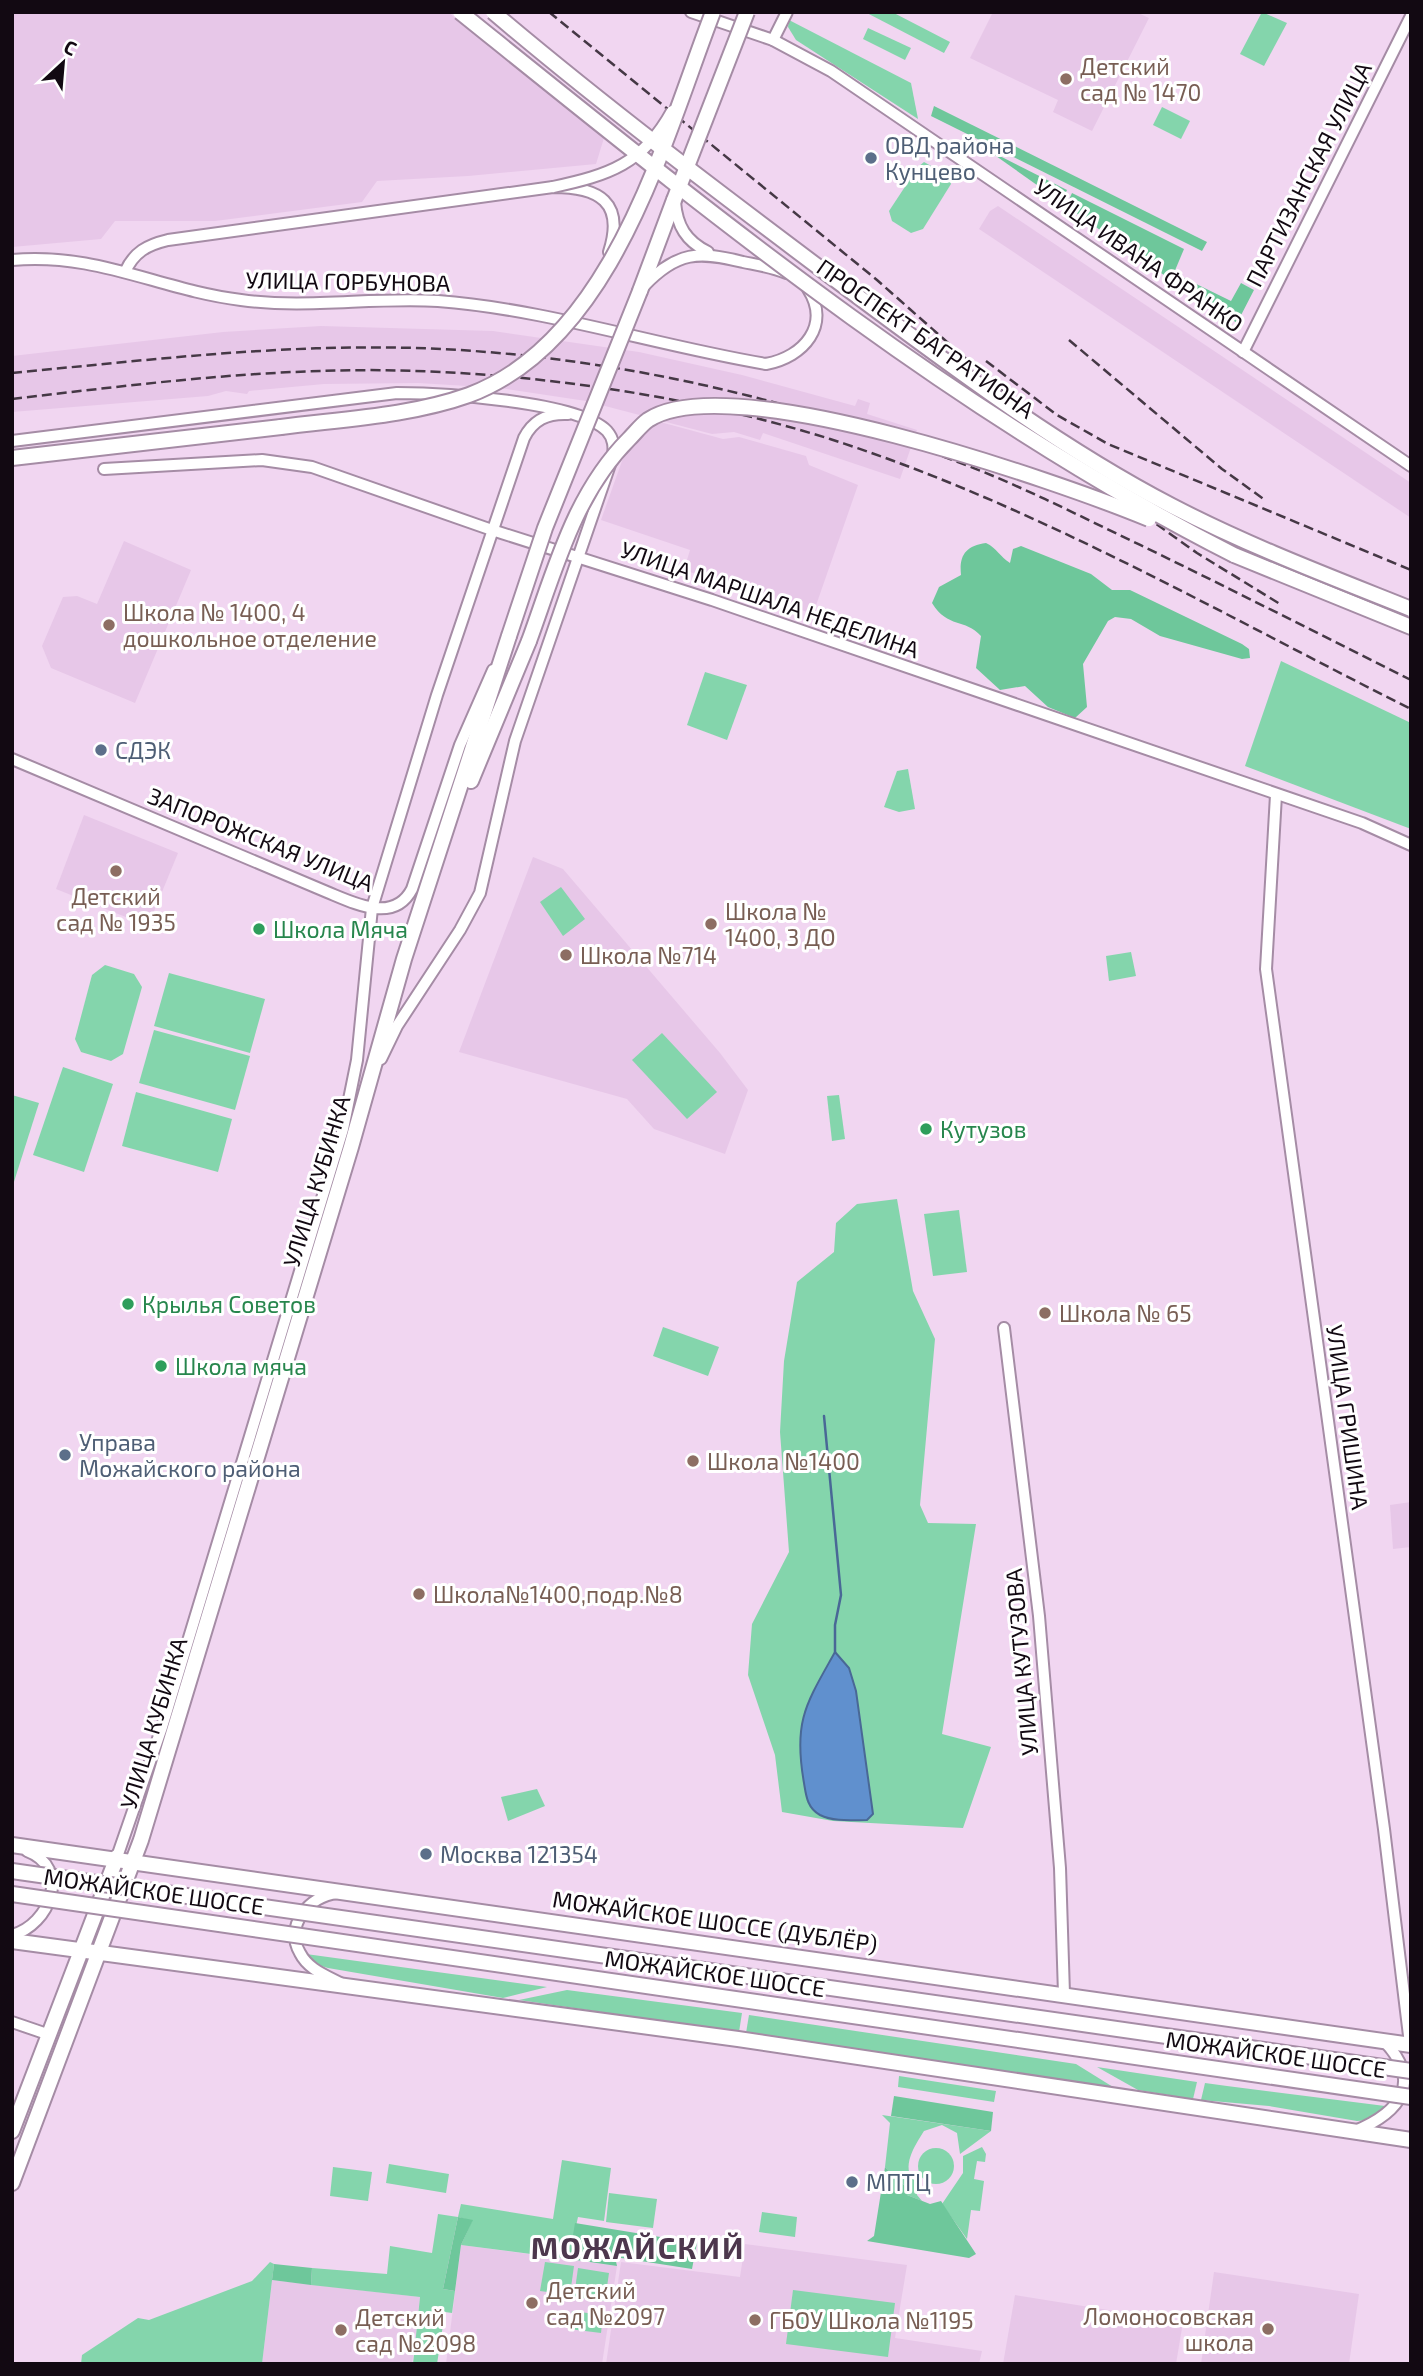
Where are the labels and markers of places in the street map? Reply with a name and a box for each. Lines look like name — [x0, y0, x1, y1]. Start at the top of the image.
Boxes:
place label: Детский сад № 1470 — [1080, 52, 1201, 106]
marker: Детский сад № 1470 — [1058, 71, 1074, 87]
place label: ОВД района Кунцево — [885, 131, 1015, 186]
marker: ОВД района Кунцево — [863, 150, 879, 166]
place label: Школа № 1400, 4 дошкольное отделение — [123, 598, 377, 652]
marker: Школа № 1400, 4 дошкольное отделение — [101, 617, 117, 633]
place label: СДЭК — [115, 736, 171, 764]
marker: СДЭК — [93, 742, 109, 758]
marker: Детский сад № 1935 — [108, 863, 124, 879]
place label: Детский сад № 1935 — [56, 882, 176, 936]
place label: Школа № 1400, 3 ДО — [725, 897, 836, 951]
place label: Школа Мяча — [273, 915, 408, 943]
marker: Школа № 1400, 3 ДО — [703, 916, 719, 932]
marker: Школа Мяча — [251, 921, 267, 937]
place label: Школа №714 — [580, 941, 717, 969]
marker: Школа №714 — [558, 947, 574, 963]
place label: Кутузов — [940, 1115, 1026, 1144]
marker: Кутузов — [918, 1121, 934, 1137]
place label: Крылья Советов — [142, 1290, 316, 1318]
marker: Крылья Советов — [120, 1296, 136, 1312]
place label: Школа № 65 — [1059, 1299, 1191, 1327]
marker: Школа № 65 — [1037, 1305, 1053, 1321]
place label: Школа мяча — [175, 1352, 307, 1380]
marker: Школа мяча — [153, 1358, 169, 1374]
place label: Управа Можайского района — [79, 1428, 301, 1482]
marker: Управа Можайского района — [57, 1447, 73, 1463]
place label: Школа №1400 — [707, 1447, 860, 1475]
marker: Школа №1400 — [685, 1453, 701, 1469]
place label: Школа№1400,подр.№8 — [433, 1580, 683, 1608]
marker: Школа№1400,подр.№8 — [411, 1586, 427, 1602]
place label: Москва 121354 — [440, 1840, 598, 1868]
marker: Москва 121354 — [418, 1846, 434, 1862]
place label: МПТЦ — [866, 2168, 931, 2196]
marker: МПТЦ — [844, 2174, 860, 2190]
place label: Детский сад №2097 — [546, 2276, 665, 2330]
marker: Детский сад №2097 — [524, 2295, 540, 2311]
place label: Ломоносовская школа — [1083, 2302, 1254, 2356]
place label: Детский сад №2098 — [355, 2303, 476, 2357]
place label: ГБОУ Школа №1195 — [769, 2306, 974, 2334]
marker: ГБОУ Школа №1195 — [747, 2312, 763, 2328]
marker: Ломоносовская школа — [1260, 2321, 1276, 2337]
marker: Детский сад №2098 — [333, 2322, 349, 2338]

